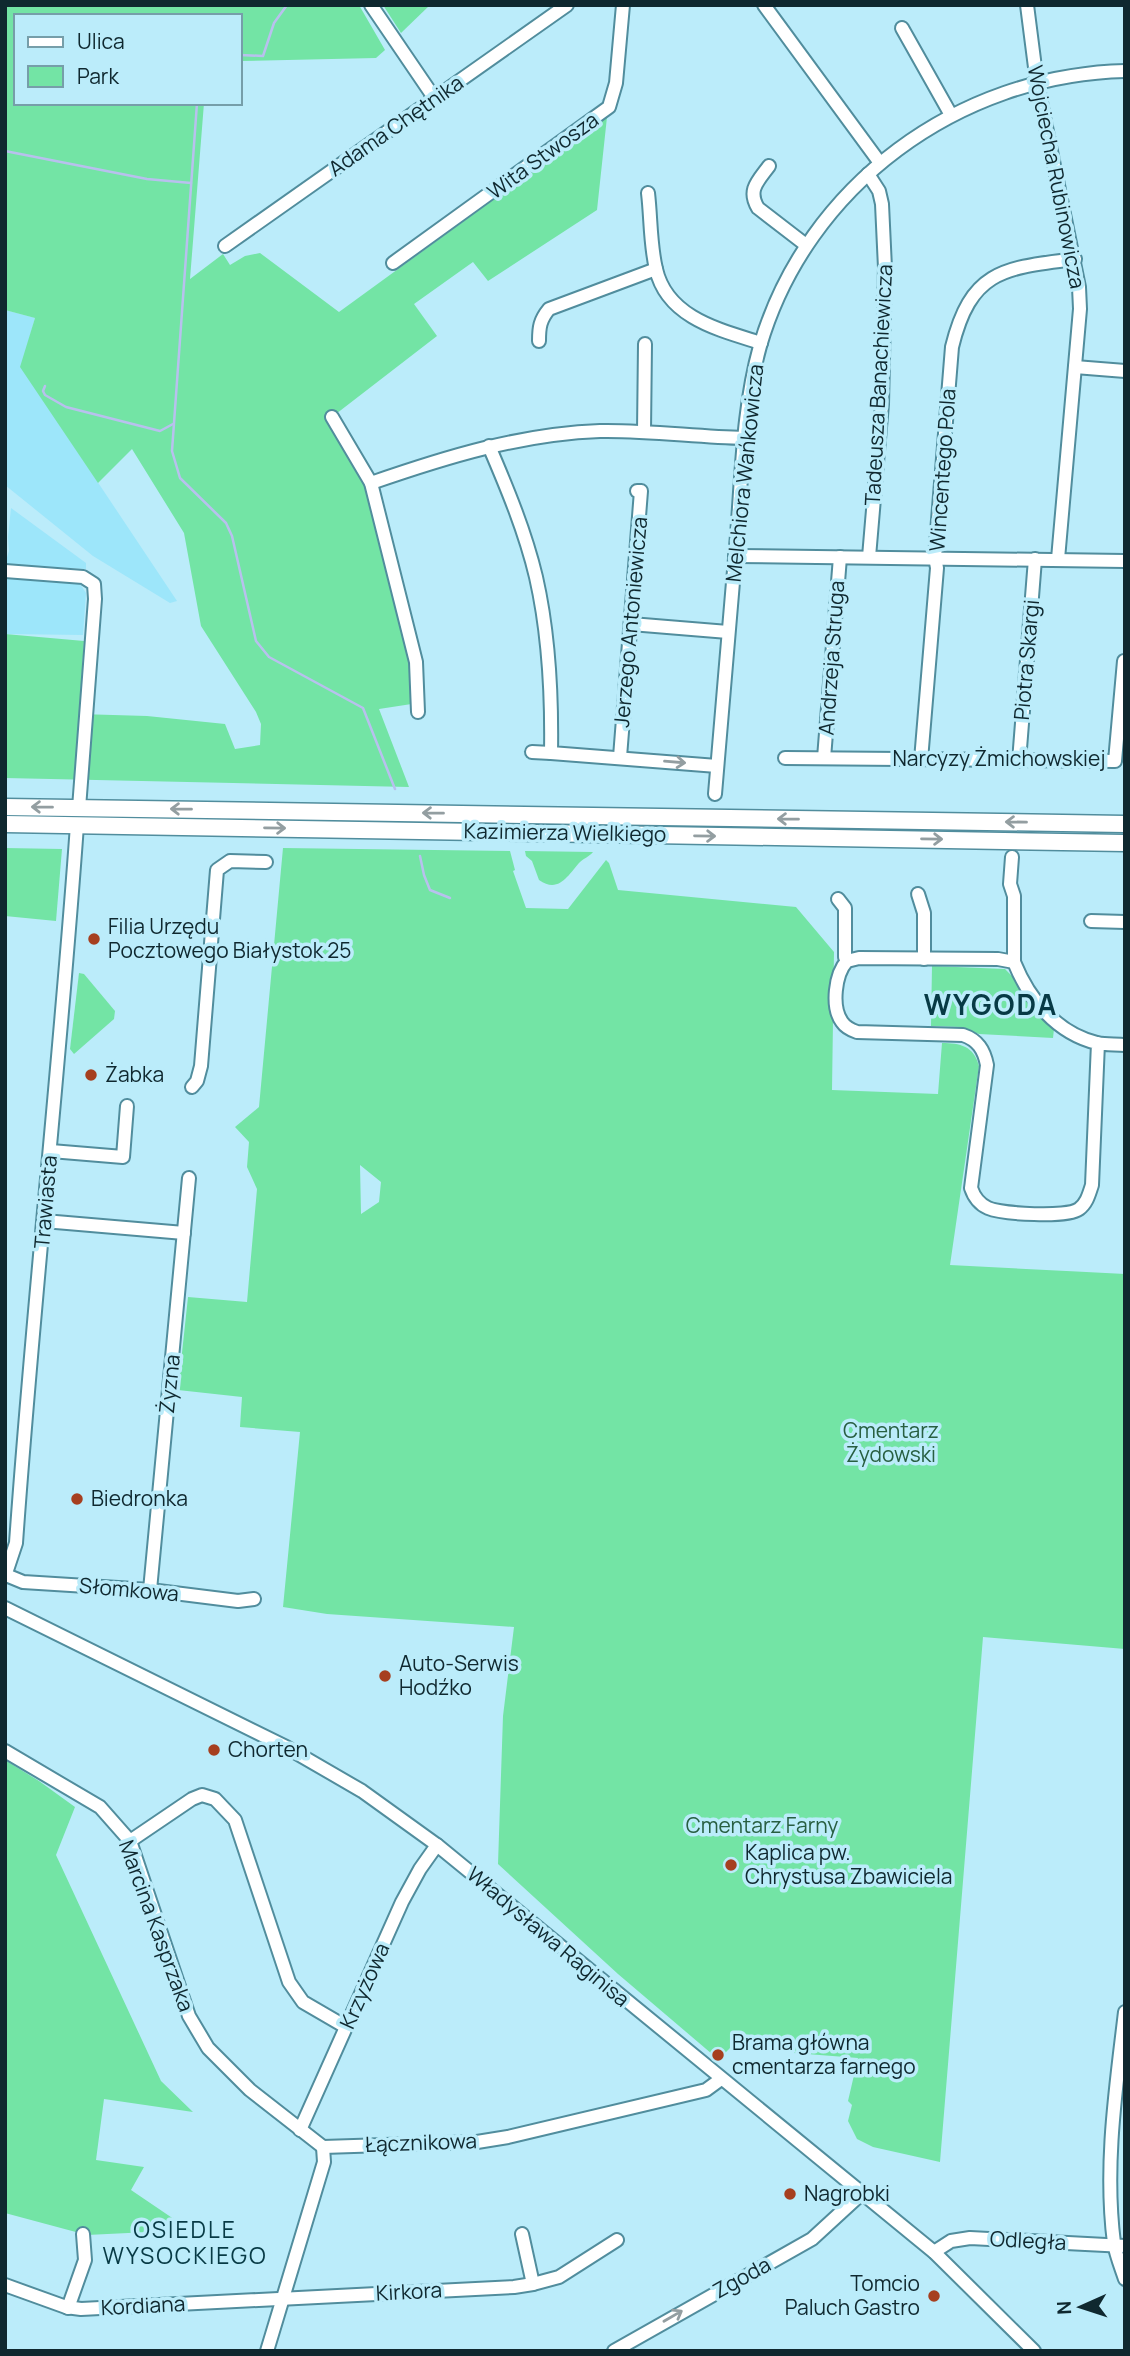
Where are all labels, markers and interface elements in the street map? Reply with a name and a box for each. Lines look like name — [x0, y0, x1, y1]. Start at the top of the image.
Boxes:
legend — [14, 14, 242, 105]
text: Ulica — [77, 27, 125, 55]
text: Park — [77, 62, 119, 90]
street label: Wojciecha Rubinowicza — [1022, 63, 1092, 291]
street label: Adama Chętnika — [322, 68, 468, 182]
street label: Wita Stwosza — [481, 105, 604, 205]
street label: Tadeusza Banachiewicza — [858, 264, 898, 506]
street label: Melchiora Wańkowicza — [719, 362, 769, 583]
street label: Wincentego Pola — [922, 388, 962, 552]
street label: Jerzego Antoniewicza — [607, 515, 653, 728]
street label: Andrzeja Struga — [812, 580, 850, 736]
street label: Piotra Skargi — [1007, 598, 1045, 721]
street label: Narcyzy Żmichowskiej — [892, 744, 1106, 772]
one-way arrow — [663, 756, 686, 769]
one-way arrow — [31, 801, 54, 814]
one-way arrow — [169, 803, 192, 816]
one-way arrow — [421, 807, 444, 820]
one-way arrow — [777, 812, 800, 826]
street label: Kazimierza Wielkiego — [463, 816, 667, 848]
one-way arrow — [1005, 816, 1028, 829]
one-way arrow — [263, 821, 286, 835]
one-way arrow — [693, 829, 716, 843]
one-way arrow — [920, 832, 943, 846]
place label: Filia Urzędu Pocztowego Białystok 25 — [108, 912, 351, 964]
marker: Filia Urzędu Pocztowego Białystok 25 — [86, 931, 102, 947]
district label: WYGODA — [924, 985, 1058, 1023]
place label: Żabka — [105, 1060, 164, 1088]
marker: Żabka — [83, 1067, 99, 1083]
street label: Trawiasta — [27, 1154, 63, 1250]
street label: Żyzna — [152, 1353, 186, 1415]
park label: Cmentarz Żydowski — [843, 1416, 939, 1468]
place label: Biedronka — [91, 1484, 188, 1512]
marker: Biedronka — [69, 1491, 85, 1507]
street label: Słomkowa — [78, 1571, 180, 1607]
place label: Auto-Serwis Hodźko — [399, 1649, 519, 1701]
marker: Auto-Serwis Hodźko — [377, 1668, 393, 1684]
place label: Chorten — [228, 1735, 308, 1763]
marker: Chorten — [206, 1742, 222, 1758]
park label: Cmentarz Farny — [686, 1811, 838, 1839]
street label: Marcina Kasprzaka — [113, 1836, 201, 2015]
place label: Kaplica pw. Chrystusa Zbawiciela — [745, 1838, 952, 1890]
marker: Kaplica pw. Chrystusa Zbawiciela — [723, 1857, 739, 1873]
street label: Władysława Raginisa — [461, 1860, 636, 2013]
street label: Krzyżowa — [333, 1938, 395, 2033]
place label: Brama główna cmentarza farnego — [732, 2028, 916, 2080]
marker: Brama główna cmentarza farnego — [710, 2047, 726, 2063]
street label: Łącznikowa — [365, 2126, 477, 2158]
place label: Nagrobki — [804, 2179, 890, 2207]
marker: Nagrobki — [782, 2186, 798, 2202]
district label: OSIEDLE WYSOCKIEGO — [102, 2213, 268, 2271]
street label: Odległa — [989, 2224, 1067, 2256]
street label: Zgoda — [708, 2250, 775, 2304]
place label: Tomcio Paluch Gastro — [785, 2269, 920, 2321]
north arrow — [1046, 2272, 1116, 2342]
street label: Kirkora — [375, 2275, 443, 2307]
marker: Tomcio Paluch Gastro — [926, 2288, 942, 2304]
street label: Kordiana — [100, 2289, 186, 2321]
text: N — [1051, 2300, 1077, 2315]
one-way arrow — [663, 2309, 683, 2323]

